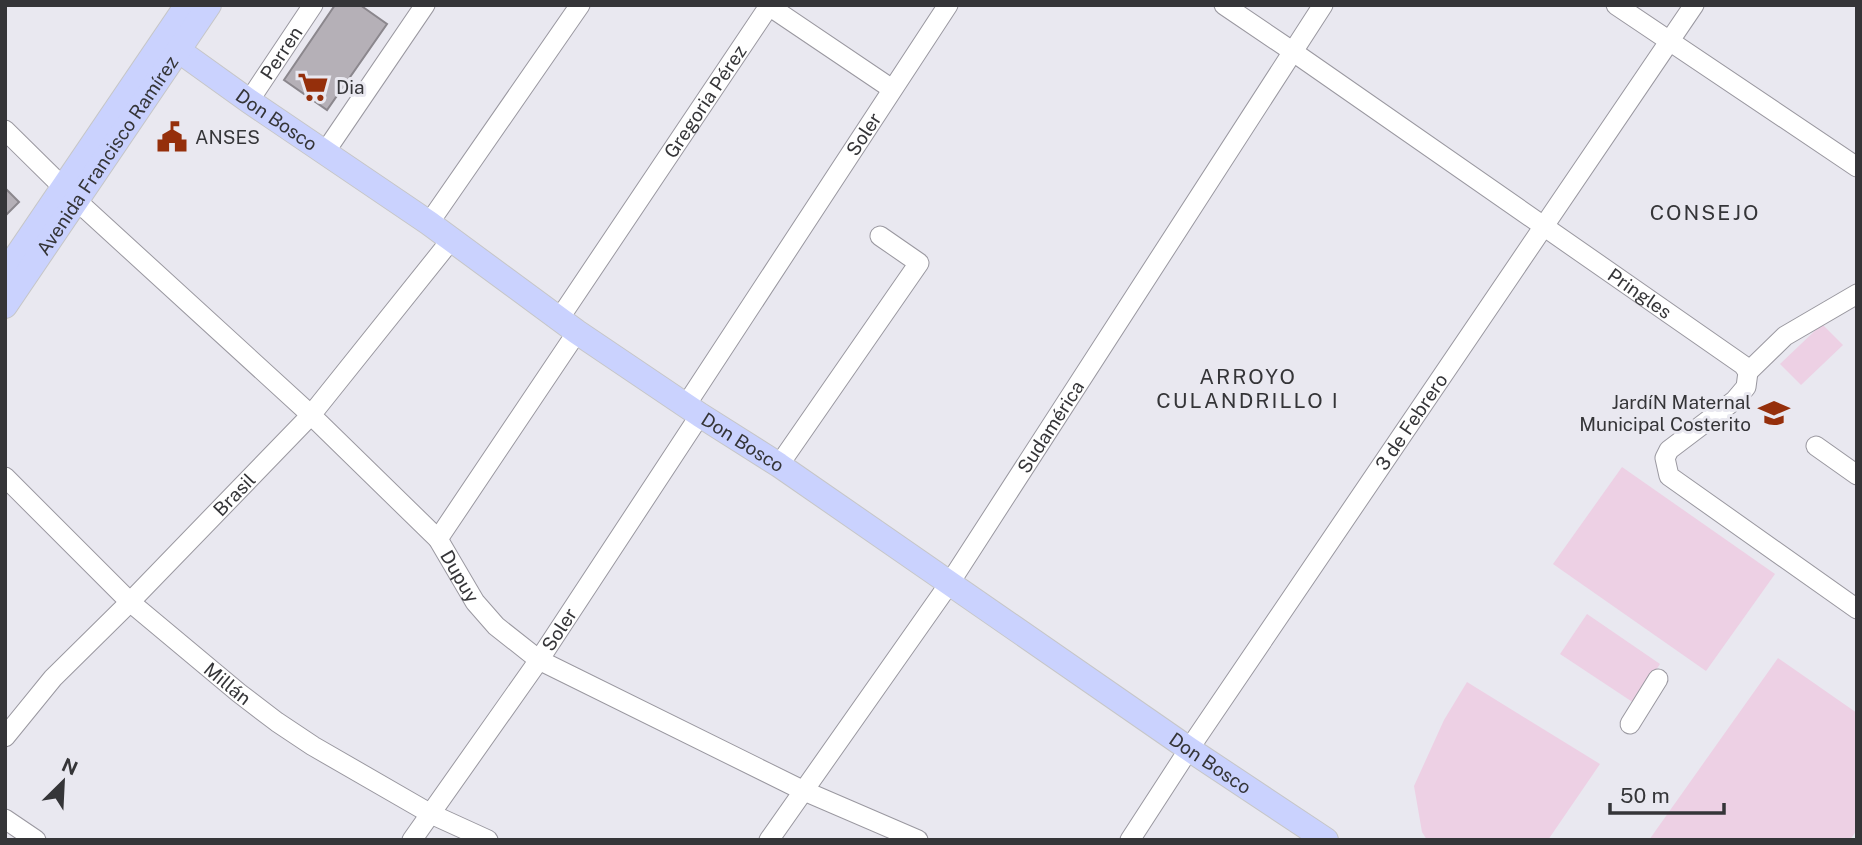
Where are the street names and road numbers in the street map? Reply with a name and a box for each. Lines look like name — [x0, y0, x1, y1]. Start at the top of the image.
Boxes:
street label: Perren — [256, 22, 307, 83]
street label: Gregoria Pérez — [659, 41, 751, 162]
street label: Avenida Francisco Ramírez — [32, 52, 182, 259]
street label: Don Bosco — [232, 84, 322, 155]
street label: Soler — [841, 108, 886, 160]
street label: Pringles — [1604, 263, 1676, 323]
street label: 3 de Febrero — [1371, 369, 1452, 474]
street label: Sudamérica — [1013, 377, 1088, 477]
street label: Don Bosco — [697, 408, 788, 476]
street label: Brasil — [209, 469, 260, 520]
street label: Dupuy — [436, 546, 484, 606]
street label: Soler — [537, 604, 581, 655]
street label: Millán — [200, 658, 256, 709]
street label: Don Bosco — [1165, 728, 1255, 798]

